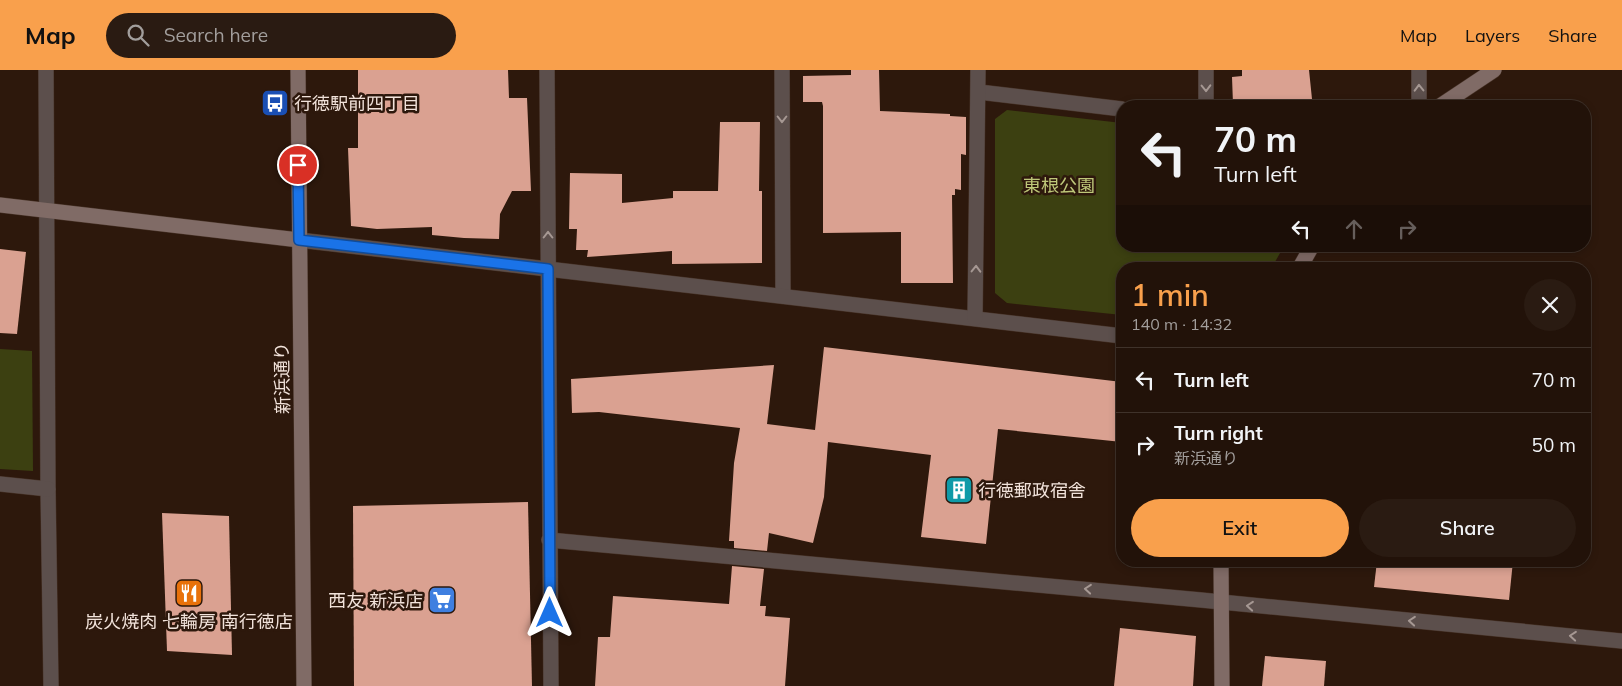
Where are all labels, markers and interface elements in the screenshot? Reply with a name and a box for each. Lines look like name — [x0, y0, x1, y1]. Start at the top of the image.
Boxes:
search box — [106, 13, 456, 58]
text: Map — [25, 20, 76, 50]
icon: search — [124, 21, 152, 49]
text: Search here — [164, 23, 268, 47]
text: Map — [1400, 24, 1437, 47]
text: Layers — [1465, 24, 1520, 47]
text: Share — [1548, 24, 1597, 47]
one-way arrow — [1201, 84, 1211, 92]
one-way arrow — [1414, 84, 1424, 92]
bus stop icon: 行徳駅前四丁目 — [260, 88, 290, 118]
place label: 行徳駅前四丁目 — [294, 92, 420, 115]
one-way arrow — [777, 115, 787, 123]
text: 70 m — [1214, 117, 1297, 161]
icon: left — [1131, 120, 1196, 185]
pin — [277, 144, 319, 186]
icon: arrive — [284, 151, 312, 179]
text: Turn left — [1214, 160, 1297, 188]
park label: 東根公園 — [1023, 174, 1095, 197]
icon: left — [1287, 215, 1315, 243]
icon: ahead — [1340, 215, 1368, 243]
icon: right — [1393, 215, 1421, 243]
one-way arrow — [543, 231, 553, 238]
one-way arrow — [971, 265, 981, 273]
text: 1 min — [1131, 276, 1209, 314]
button: close — [1524, 279, 1576, 331]
text: 140 m · 14:32 — [1131, 314, 1232, 334]
street label: 新浜通り — [270, 342, 294, 414]
icon: left — [1131, 366, 1159, 394]
text: Turn left — [1174, 368, 1249, 392]
text: 70 m — [1532, 368, 1576, 392]
text: Turn right — [1174, 421, 1263, 445]
icon: right — [1131, 431, 1159, 459]
text: 50 m — [1532, 433, 1576, 457]
text: 新浜通り — [1174, 448, 1238, 468]
building icon: 行徳郵政宿舎 — [944, 475, 974, 505]
place label: 行徳郵政宿舎 — [978, 479, 1086, 502]
button: Exit — [1131, 499, 1349, 557]
button: Share — [1359, 499, 1576, 557]
restaurant icon: 炭火焼肉 七輪房 南行徳店 — [174, 578, 204, 608]
one-way arrow — [1084, 584, 1092, 595]
supermarket icon: 西友 新浜店 — [427, 585, 457, 615]
position arrow — [523, 586, 575, 638]
place label: 西友 新浜店 — [328, 589, 423, 612]
one-way arrow — [1246, 600, 1254, 611]
place label: 炭火焼肉 七輪房 南行徳店 — [85, 610, 293, 633]
one-way arrow — [1407, 616, 1415, 627]
one-way arrow — [1569, 631, 1577, 642]

